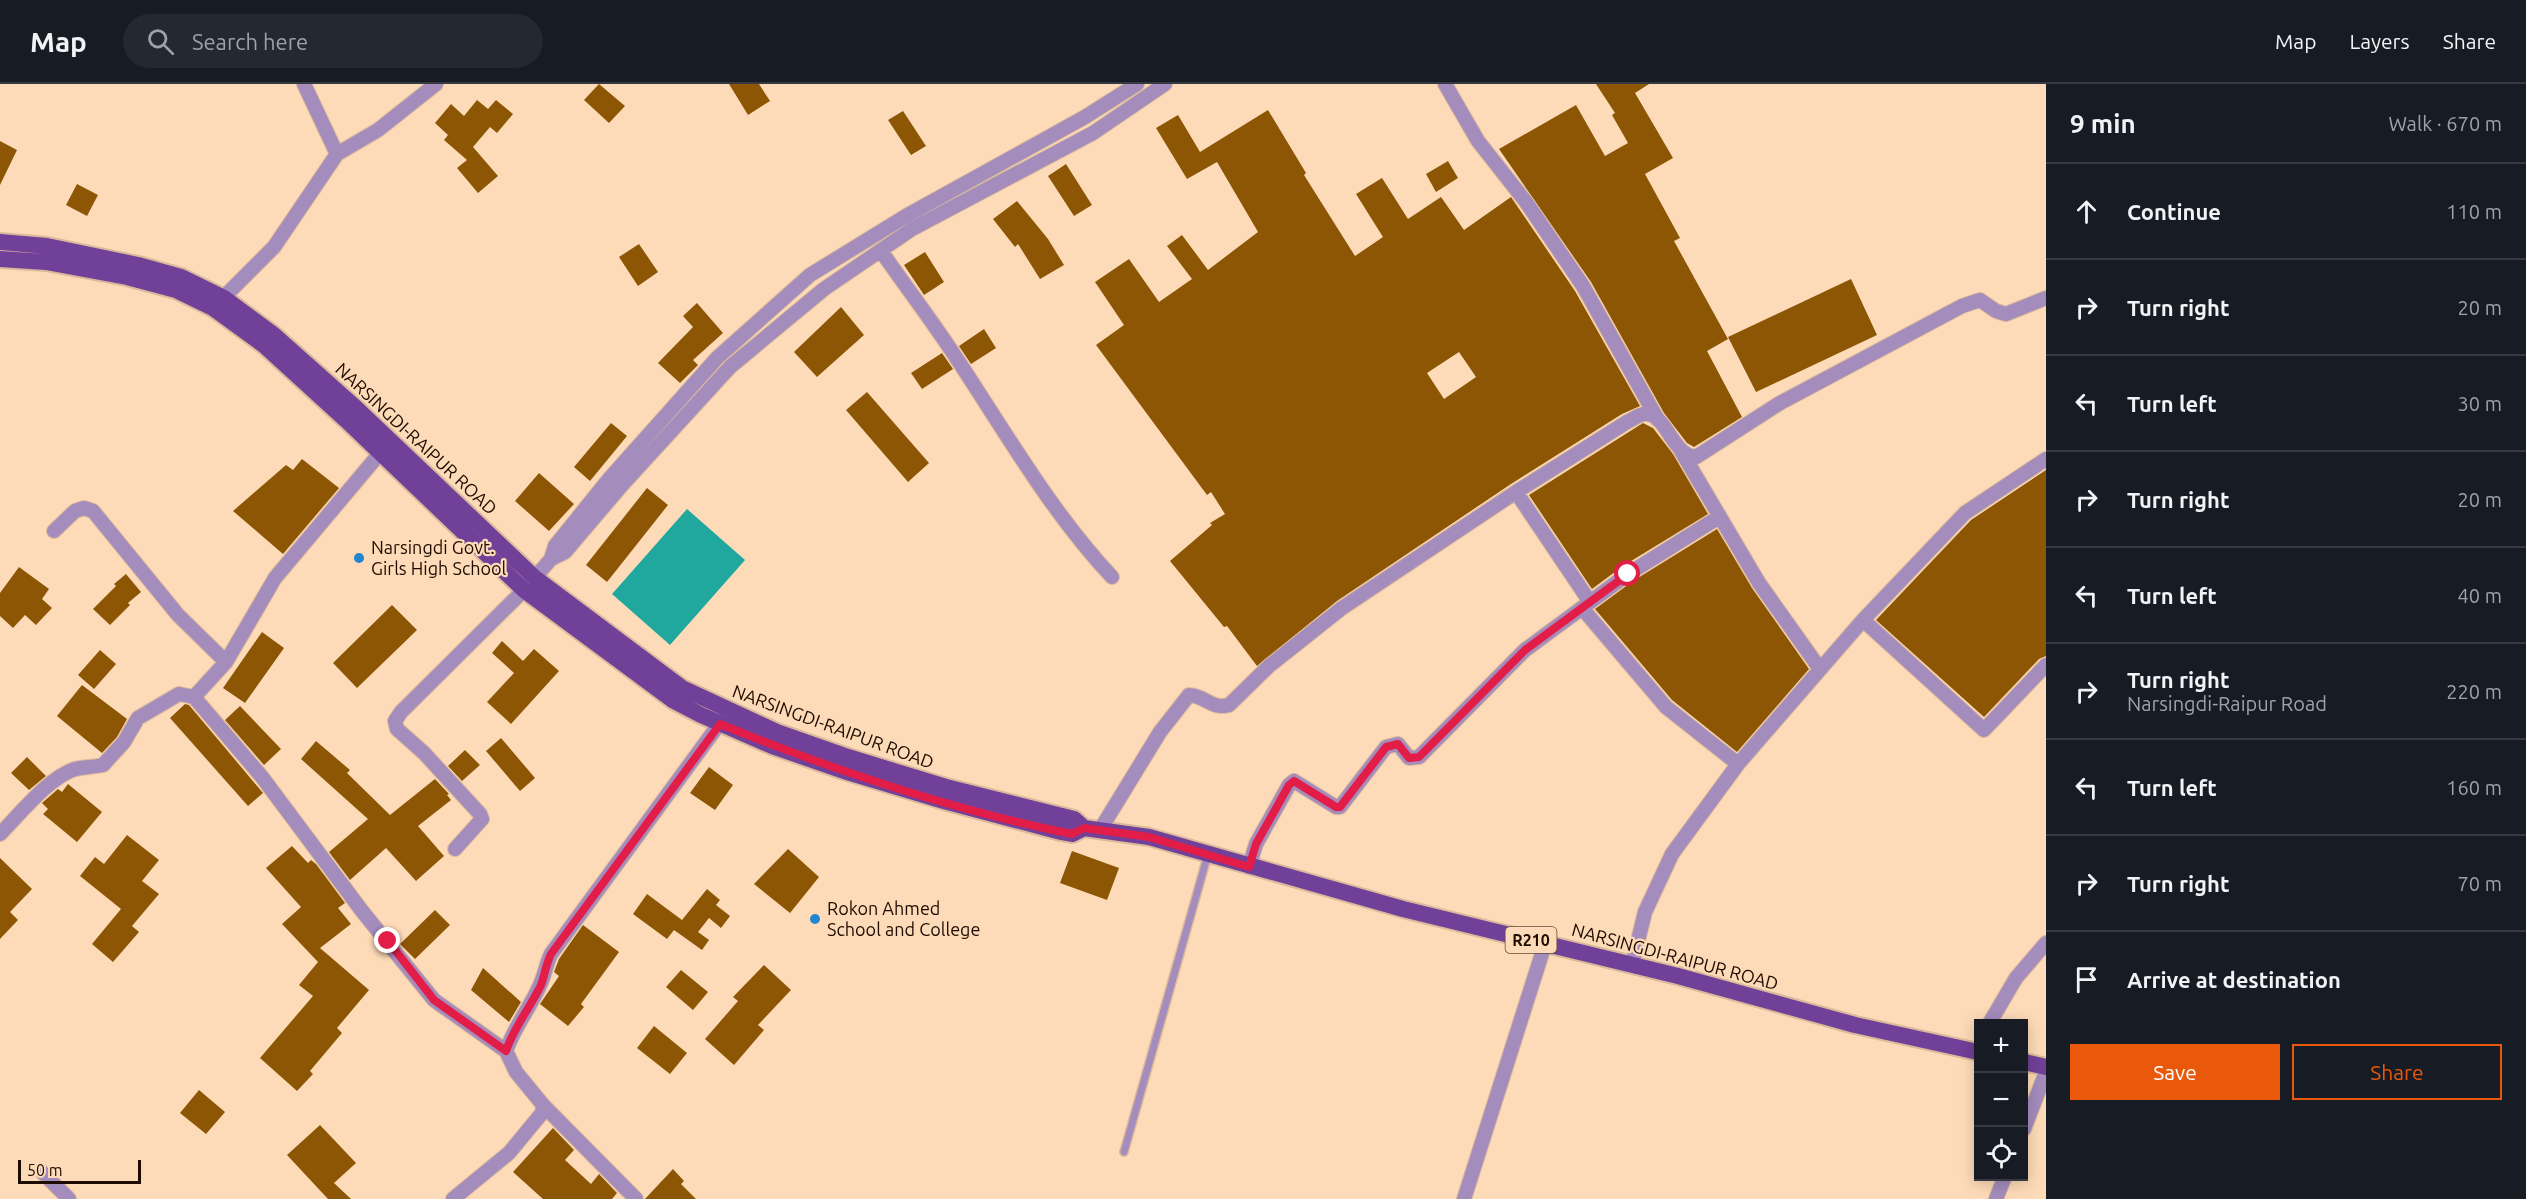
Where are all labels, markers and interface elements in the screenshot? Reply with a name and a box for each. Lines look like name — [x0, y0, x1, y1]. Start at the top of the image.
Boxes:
search box — [123, 14, 543, 68]
icon: search — [144, 25, 177, 58]
text: Map — [30, 26, 87, 57]
text: Search here — [192, 29, 308, 54]
text: Map — [2275, 29, 2316, 53]
text: Layers — [2349, 29, 2410, 53]
text: Share — [2443, 29, 2496, 53]
text: 9 min — [2070, 109, 2136, 138]
text: Walk · 670 m — [2389, 112, 2502, 135]
icon: ahead — [2070, 195, 2103, 228]
text: Continue — [2127, 199, 2221, 224]
text: 110 m — [2446, 200, 2502, 223]
icon: right — [2070, 291, 2103, 324]
text: Turn right — [2127, 295, 2229, 320]
text: 20 m — [2458, 296, 2502, 319]
street label: NARSINGDI-RAIPUR ROAD — [332, 358, 501, 518]
icon: left — [2070, 387, 2103, 420]
text: Turn left — [2127, 391, 2217, 416]
text: 30 m — [2458, 392, 2502, 415]
icon: right — [2070, 483, 2103, 516]
text: Turn right — [2127, 487, 2229, 512]
text: 20 m — [2458, 488, 2502, 511]
place label: Narsingdi Govt. Girls High School — [371, 537, 507, 578]
marker: Narsingdi Govt. Girls High School — [352, 551, 366, 565]
route start — [1614, 560, 1640, 586]
icon: left — [2070, 579, 2103, 612]
text: Turn left — [2127, 583, 2217, 608]
text: 40 m — [2458, 584, 2502, 607]
text: Turn right — [2127, 667, 2229, 692]
icon: right — [2070, 675, 2103, 708]
street label: NARSINGDI-RAIPUR ROAD — [730, 680, 937, 772]
text: 220 m — [2446, 680, 2502, 703]
text: Narsingdi-Raipur Road — [2127, 692, 2327, 715]
icon: left — [2070, 771, 2103, 804]
text: Turn left — [2127, 775, 2217, 800]
text: 160 m — [2446, 776, 2502, 799]
icon: right — [2070, 867, 2103, 900]
text: Turn right — [2127, 871, 2229, 896]
text: 70 m — [2458, 872, 2502, 895]
place label: Rokon Ahmed School and College — [827, 898, 980, 939]
marker: Rokon Ahmed School and College — [808, 912, 822, 926]
street label: NARSINGDI-RAIPUR ROAD — [1570, 919, 1781, 993]
route end — [374, 927, 400, 953]
road number: R210 — [1506, 927, 1556, 953]
icon: arrive — [2070, 963, 2103, 996]
text: Arrive at destination — [2127, 967, 2341, 992]
map controls — [1974, 1019, 2028, 1181]
button: + — [1974, 1019, 2028, 1073]
button: Save — [2070, 1044, 2280, 1100]
button: Share — [2292, 1044, 2502, 1100]
button: − — [1974, 1073, 2028, 1127]
button: locate — [1974, 1127, 2028, 1181]
scale bar — [18, 1157, 141, 1184]
text: 50 m — [27, 1161, 63, 1179]

